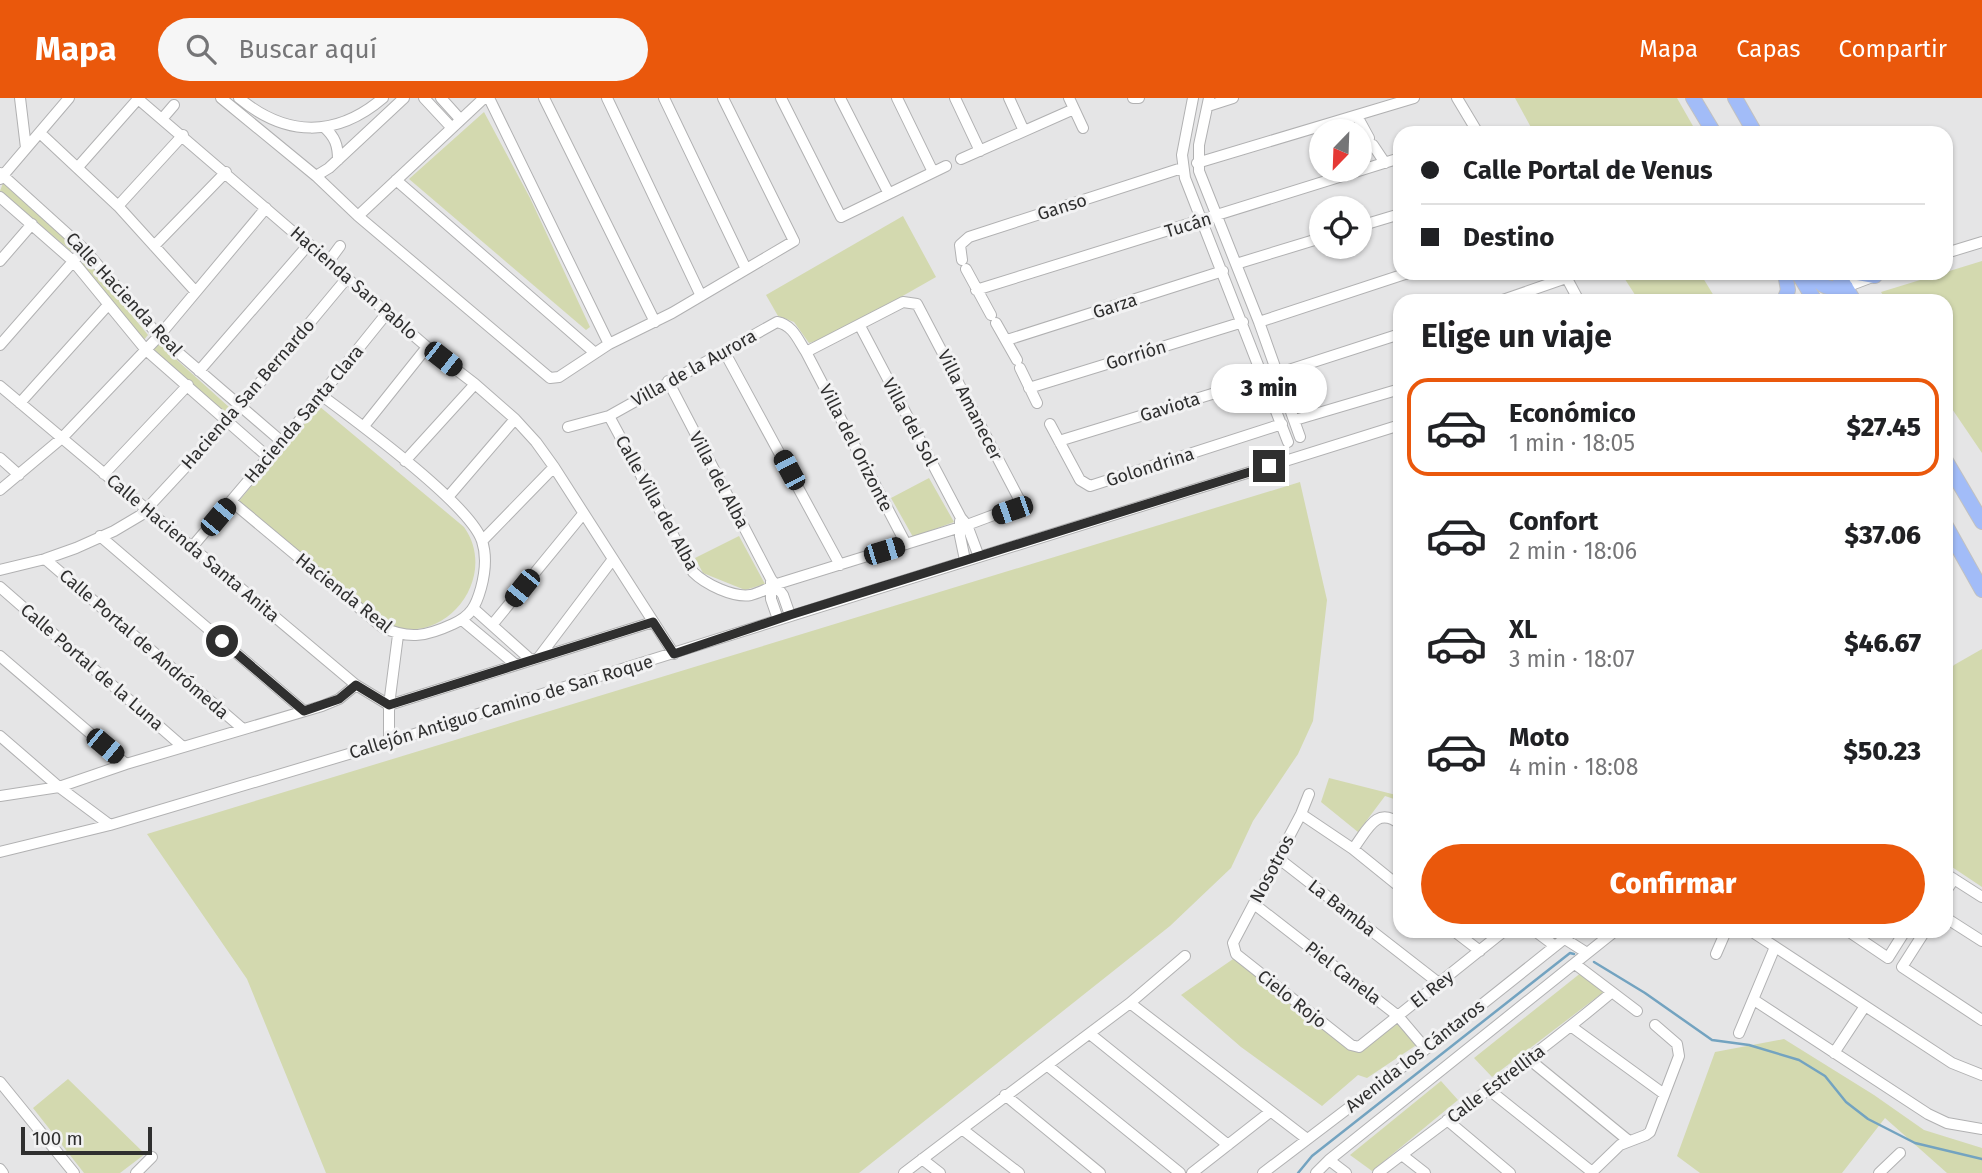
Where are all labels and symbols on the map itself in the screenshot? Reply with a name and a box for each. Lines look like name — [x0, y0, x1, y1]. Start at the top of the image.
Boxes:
north arrow — [1309, 119, 1372, 182]
street label: Ganso — [1035, 189, 1089, 225]
street label: Tucán — [1162, 207, 1214, 243]
street label: Hacienda San Pablo — [286, 222, 422, 344]
street label: Calle Hacienda Real — [61, 228, 187, 360]
street label: Garza — [1090, 289, 1140, 323]
street label: Hacienda San Bernardo — [177, 314, 319, 474]
street label: Villa de la Aurora — [628, 325, 760, 411]
street label: Gorrión — [1103, 335, 1169, 375]
car — [420, 338, 467, 380]
street label: Hacienda Santa Clara — [240, 340, 368, 488]
street label: Villa Amanecer — [933, 346, 1007, 464]
callout: 3 min — [1211, 364, 1327, 414]
street label: Villa del Sol — [878, 374, 942, 470]
street label: Villa del Orizonte — [814, 381, 898, 515]
street label: Gaviota — [1137, 387, 1203, 427]
street label: Villa del Alba — [684, 428, 754, 532]
street label: Calle Villa del Alba — [611, 432, 703, 574]
street label: Golondrina — [1103, 442, 1197, 492]
car — [770, 447, 809, 493]
route end — [1253, 450, 1285, 482]
street label: Calle Hacienda Santa Anita — [102, 469, 284, 627]
car — [989, 493, 1036, 527]
car — [197, 494, 240, 540]
car — [861, 535, 908, 567]
street label: Hacienda Real — [291, 548, 397, 638]
street label: Calle Portal de Andrómeda — [55, 564, 233, 724]
car — [501, 565, 544, 611]
street label: Calle Portal de la Luna — [16, 599, 168, 735]
route start — [206, 625, 238, 657]
street label: Callejón Antiguo Camino de San Roque — [346, 650, 656, 764]
car — [83, 724, 128, 768]
street label: Nosotros — [1245, 831, 1299, 907]
street label: La Bamba — [1304, 875, 1380, 941]
street label: Piel Canela — [1301, 936, 1385, 1010]
street label: Cielo Rojo — [1253, 965, 1331, 1033]
street label: El Rey — [1406, 965, 1458, 1013]
street label: Avenida los Cántaros — [1341, 995, 1489, 1117]
street label: Calle Estrellita — [1443, 1040, 1549, 1128]
scale bar — [21, 1124, 152, 1156]

